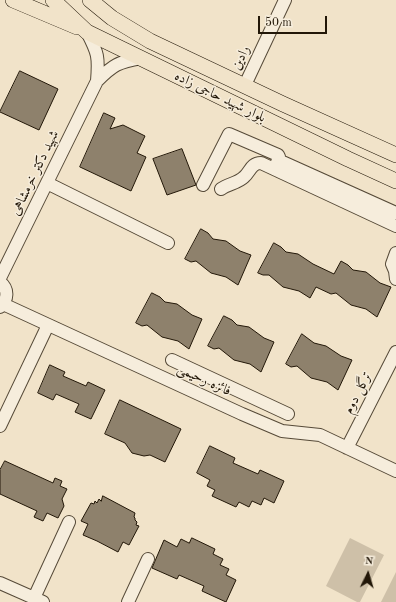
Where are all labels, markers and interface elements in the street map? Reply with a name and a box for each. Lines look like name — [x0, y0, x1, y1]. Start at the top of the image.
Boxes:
scale bar — [260, 8, 329, 34]
text: 50 m — [265, 17, 292, 29]
street label: رادین — [228, 43, 254, 73]
street label: بلوار شهید حاجی زاده — [172, 68, 268, 126]
street label: شهید دکتر خرمشاهی — [7, 128, 63, 218]
street label: فائزه رحیمی — [174, 360, 234, 400]
street label: ترگل دوم — [340, 369, 376, 417]
north arrow — [348, 554, 388, 594]
text: N — [364, 556, 374, 567]

